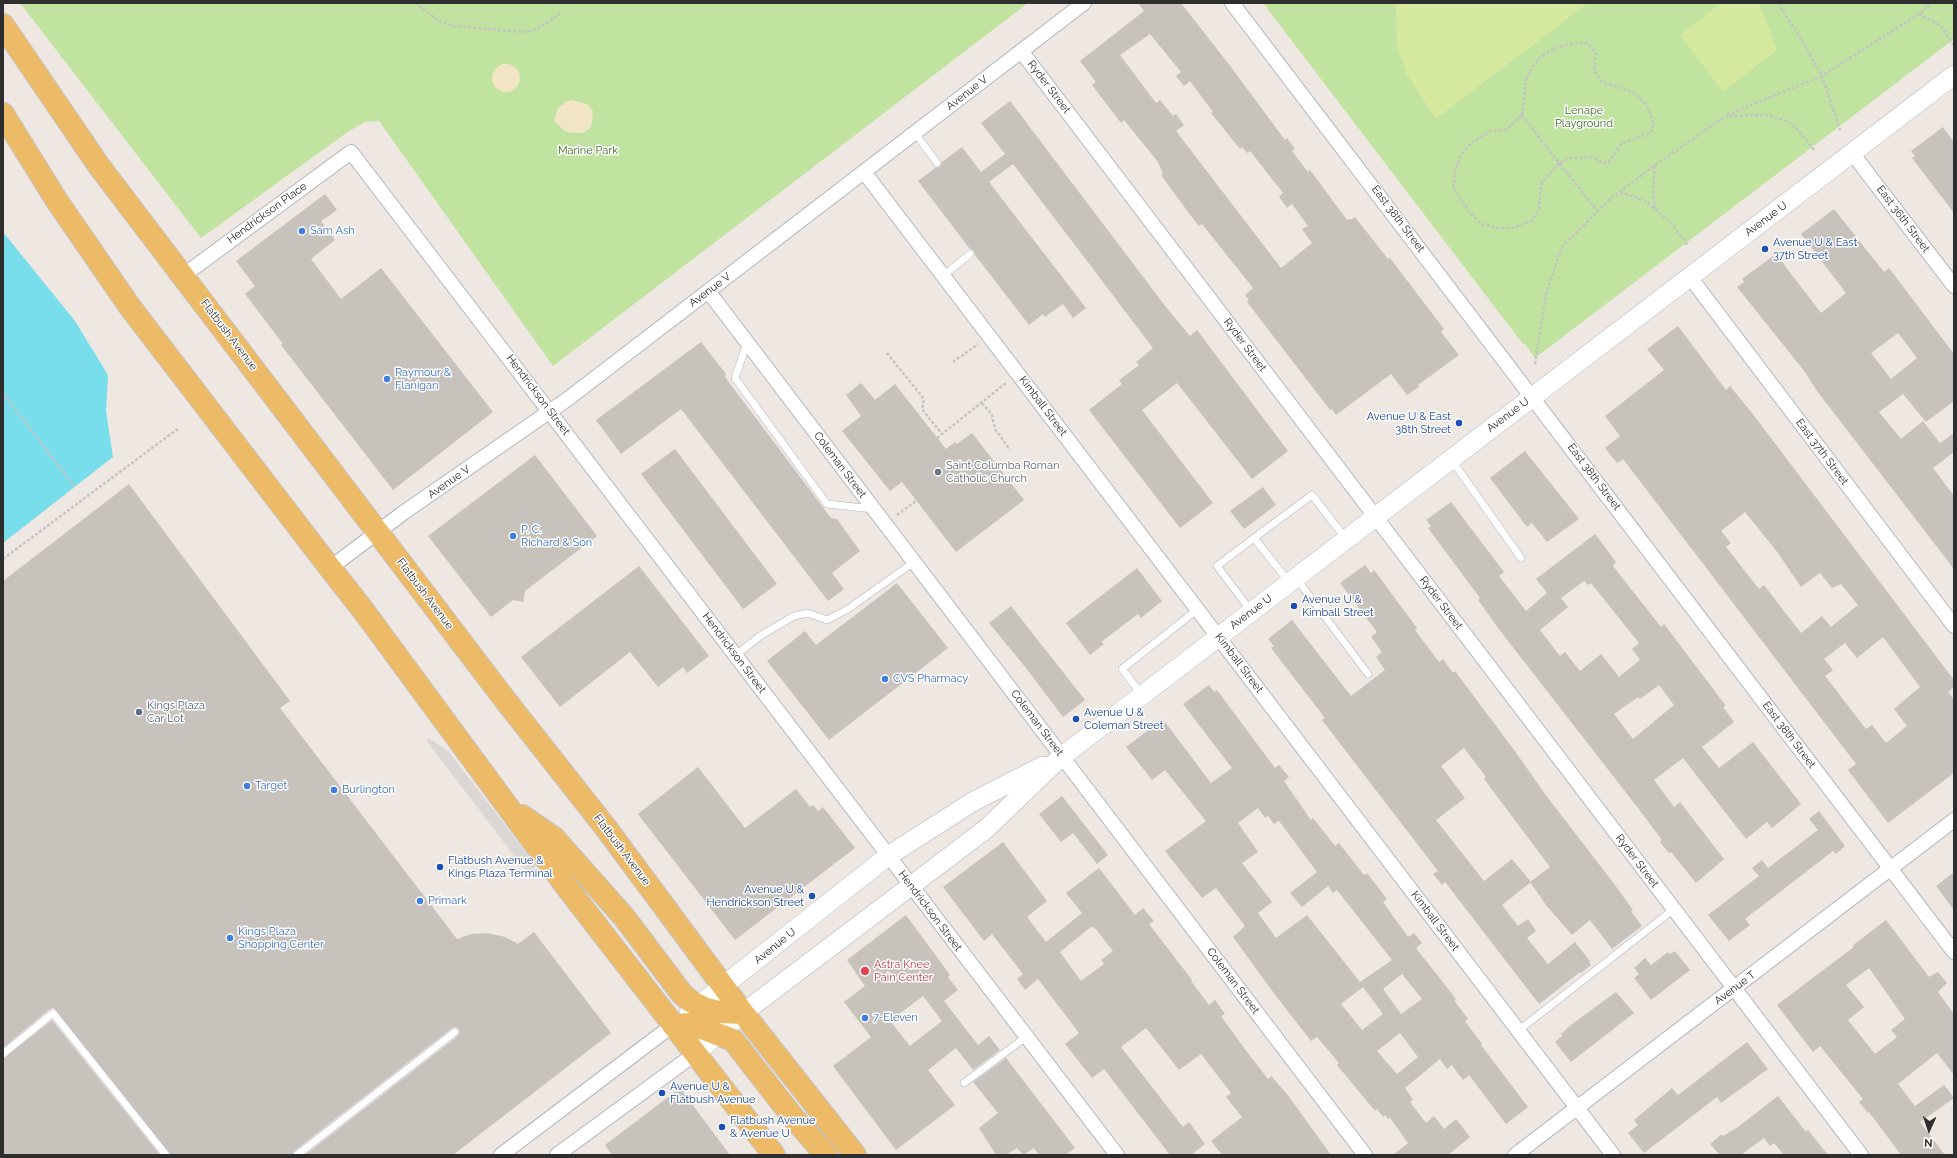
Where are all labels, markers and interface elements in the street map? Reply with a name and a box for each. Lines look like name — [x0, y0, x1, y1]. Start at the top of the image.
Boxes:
street label: Ryder Street — [1025, 58, 1073, 116]
street label: Avenue V — [944, 73, 990, 113]
park label: Lenape Playground — [1555, 104, 1613, 130]
park label: Marine Park — [558, 144, 618, 158]
street label: Hendrickson Place — [225, 180, 309, 246]
street label: East 38th Street — [1369, 183, 1427, 255]
street label: East 36th Street — [1874, 183, 1932, 255]
street label: Avenue U — [1742, 199, 1790, 239]
place label: Sam Ash — [310, 224, 355, 238]
marker: Sam Ash — [297, 226, 307, 236]
place label: Avenue U & East 37th Street — [1773, 236, 1857, 262]
marker: Avenue U & East 37th Street — [1760, 244, 1770, 254]
street label: Avenue V — [687, 270, 733, 310]
street label: Flatbush Avenue — [198, 297, 260, 373]
street label: Ryder Street — [1221, 316, 1269, 374]
street label: Hendrickson Street — [503, 352, 573, 438]
place label: Raymour & Flanigan — [395, 366, 451, 392]
street label: Kimball Street — [1016, 373, 1070, 439]
marker: Raymour & Flanigan — [382, 374, 392, 384]
street label: Avenue U — [1484, 395, 1532, 435]
place label: Avenue U & East 38th Street — [1367, 410, 1451, 436]
street label: East 37th Street — [1793, 416, 1851, 488]
marker: Avenue U & East 38th Street — [1454, 418, 1464, 428]
street label: Coleman Street — [811, 429, 869, 501]
street label: East 38th Street — [1565, 441, 1623, 513]
place label: Saint Columba Roman Catholic Church — [946, 459, 1059, 485]
street label: Avenue V — [425, 463, 473, 501]
marker: Saint Columba Roman Catholic Church — [933, 467, 943, 477]
place label: P. C. Richard & Son — [521, 523, 592, 549]
marker: P. C. Richard & Son — [508, 531, 518, 541]
street label: Flatbush Avenue — [394, 556, 456, 632]
street label: Ryder Street — [1417, 574, 1465, 632]
street label: Avenue U — [1227, 592, 1275, 632]
place label: Avenue U & Kimball Street — [1302, 593, 1374, 619]
marker: Avenue U & Kimball Street — [1289, 601, 1299, 611]
street label: Hendrickson Street — [699, 610, 769, 696]
street label: Kimball Street — [1212, 630, 1266, 696]
place label: CVS Pharmacy — [893, 672, 968, 686]
marker: CVS Pharmacy — [880, 674, 890, 684]
street label: Coleman Street — [1008, 687, 1066, 759]
place label: Kings Plaza Car Lot — [147, 699, 205, 725]
street label: East 38th Street — [1760, 699, 1818, 771]
place label: Avenue U & Coleman Street — [1084, 706, 1163, 732]
marker: Kings Plaza Car Lot — [134, 707, 144, 717]
marker: Avenue U & Coleman Street — [1071, 714, 1081, 724]
place label: Target — [255, 779, 287, 793]
marker: Target — [242, 781, 252, 791]
place label: Burlington — [342, 783, 395, 797]
marker: Burlington — [329, 785, 339, 795]
street label: Flatbush Avenue — [591, 812, 653, 888]
street label: Ryder Street — [1613, 832, 1661, 890]
place label: Flatbush Avenue & Kings Plaza Terminal — [448, 854, 553, 880]
marker: Flatbush Avenue & Kings Plaza Terminal — [435, 862, 445, 872]
street label: Hendrickson Street — [895, 868, 965, 954]
place label: Avenue U & Hendrickson Street — [707, 883, 804, 909]
street label: Kimball Street — [1408, 888, 1462, 954]
marker: Avenue U & Hendrickson Street — [807, 891, 817, 901]
place label: Primark — [428, 894, 467, 908]
marker: Primark — [415, 896, 425, 906]
place label: Kings Plaza Shopping Center — [238, 925, 324, 951]
street label: Avenue U — [752, 925, 798, 967]
marker: Kings Plaza Shopping Center — [225, 933, 235, 943]
street label: Coleman Street — [1204, 945, 1262, 1017]
place label: Astra Knee Pain Center — [874, 958, 933, 984]
marker: Astra Knee Pain Center — [859, 965, 871, 977]
street label: Avenue T — [1712, 968, 1758, 1008]
place label: 7-Eleven — [873, 1011, 918, 1025]
marker: 7-Eleven — [860, 1013, 870, 1023]
place label: Avenue U & Flatbush Avenue — [670, 1080, 756, 1106]
marker: Avenue U & Flatbush Avenue — [657, 1088, 667, 1098]
north arrow — [1909, 1110, 1949, 1150]
place label: Flatbush Avenue & Avenue U — [730, 1114, 816, 1140]
marker: Flatbush Avenue & Avenue U — [717, 1122, 727, 1132]
text: N — [1924, 1136, 1933, 1149]

